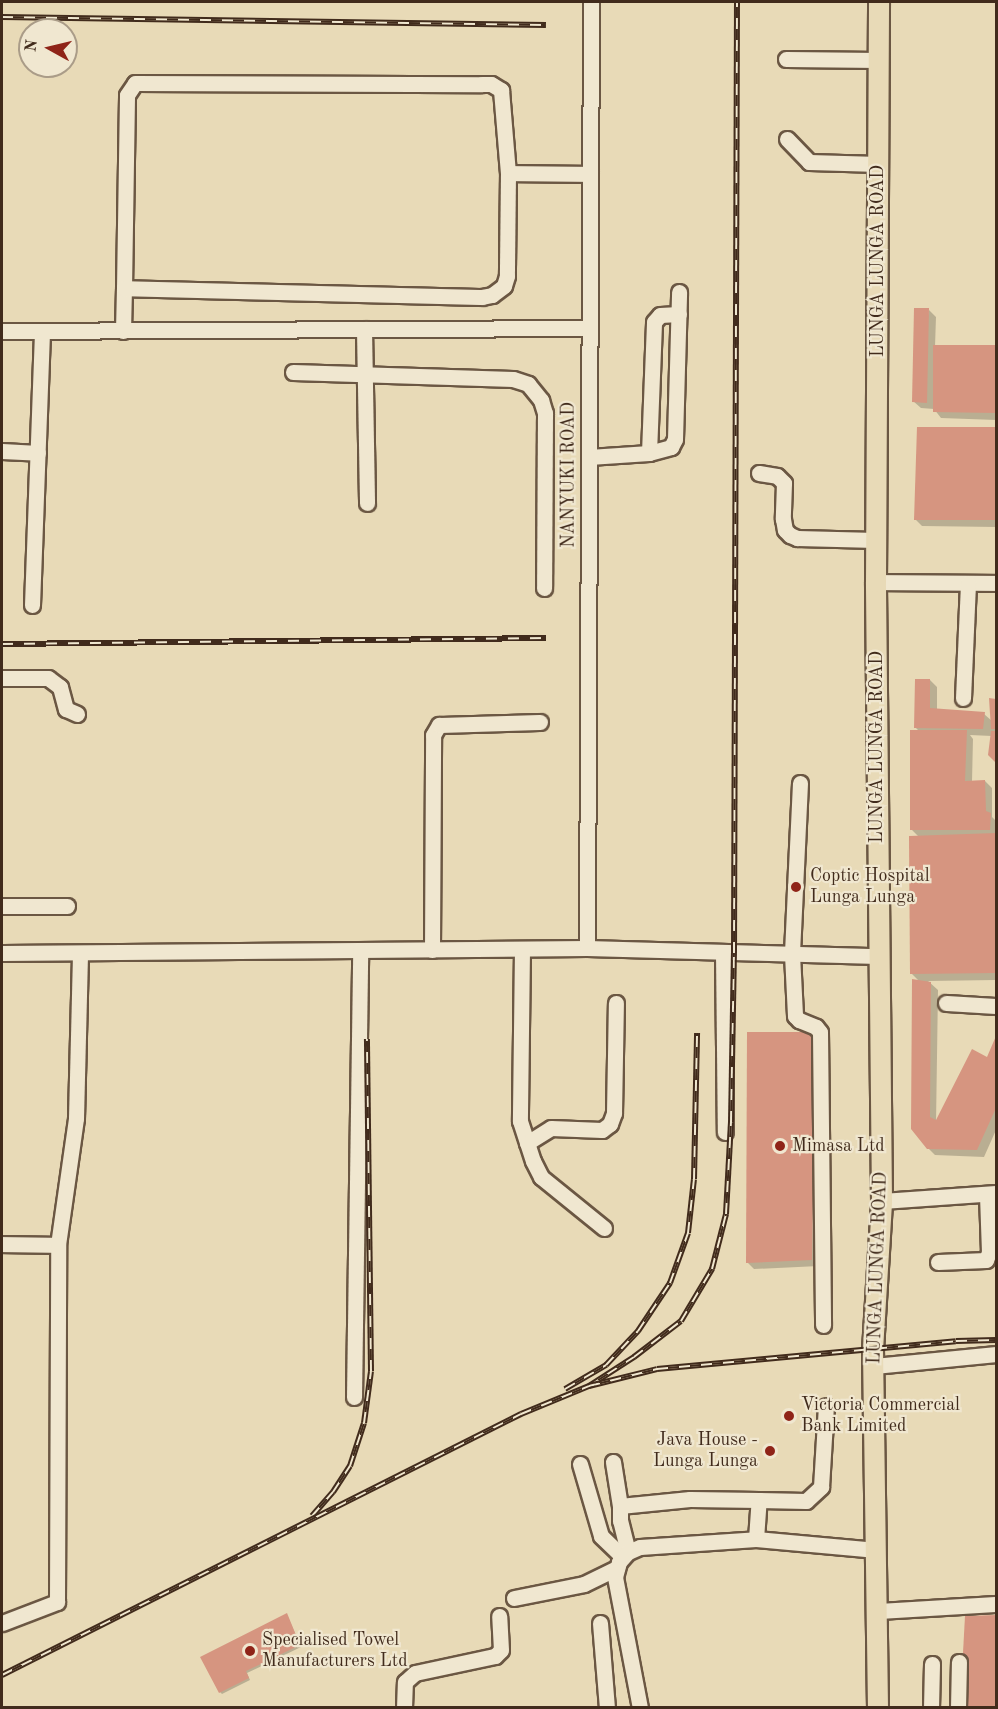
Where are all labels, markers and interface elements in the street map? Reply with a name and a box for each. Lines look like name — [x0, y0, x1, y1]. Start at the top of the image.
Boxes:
north arrow — [18, 18, 78, 78]
text: N — [23, 39, 41, 53]
street label: LUNGA LUNGA ROAD — [867, 165, 889, 357]
street label: NANYUKI ROAD — [558, 402, 580, 548]
street label: LUNGA LUNGA ROAD — [866, 651, 888, 843]
place label: Coptic Hospital Lunga Lunga — [810, 866, 930, 908]
marker: Coptic Hospital Lunga Lunga — [787, 878, 805, 896]
place label: Mimasa Ltd — [792, 1135, 885, 1157]
marker: Mimasa Ltd — [773, 1139, 787, 1153]
street label: LUNGA LUNGA ROAD — [864, 1172, 892, 1364]
place label: Victoria Commercial Bank Limited — [801, 1395, 960, 1438]
marker: Victoria Commercial Bank Limited — [782, 1409, 796, 1423]
place label: Java House - Lunga Lunga — [653, 1430, 758, 1472]
marker: Java House - Lunga Lunga — [763, 1444, 777, 1458]
place label: Specialised Towel Manufacturers Ltd — [262, 1630, 408, 1672]
marker: Specialised Towel Manufacturers Ltd — [243, 1644, 257, 1658]

